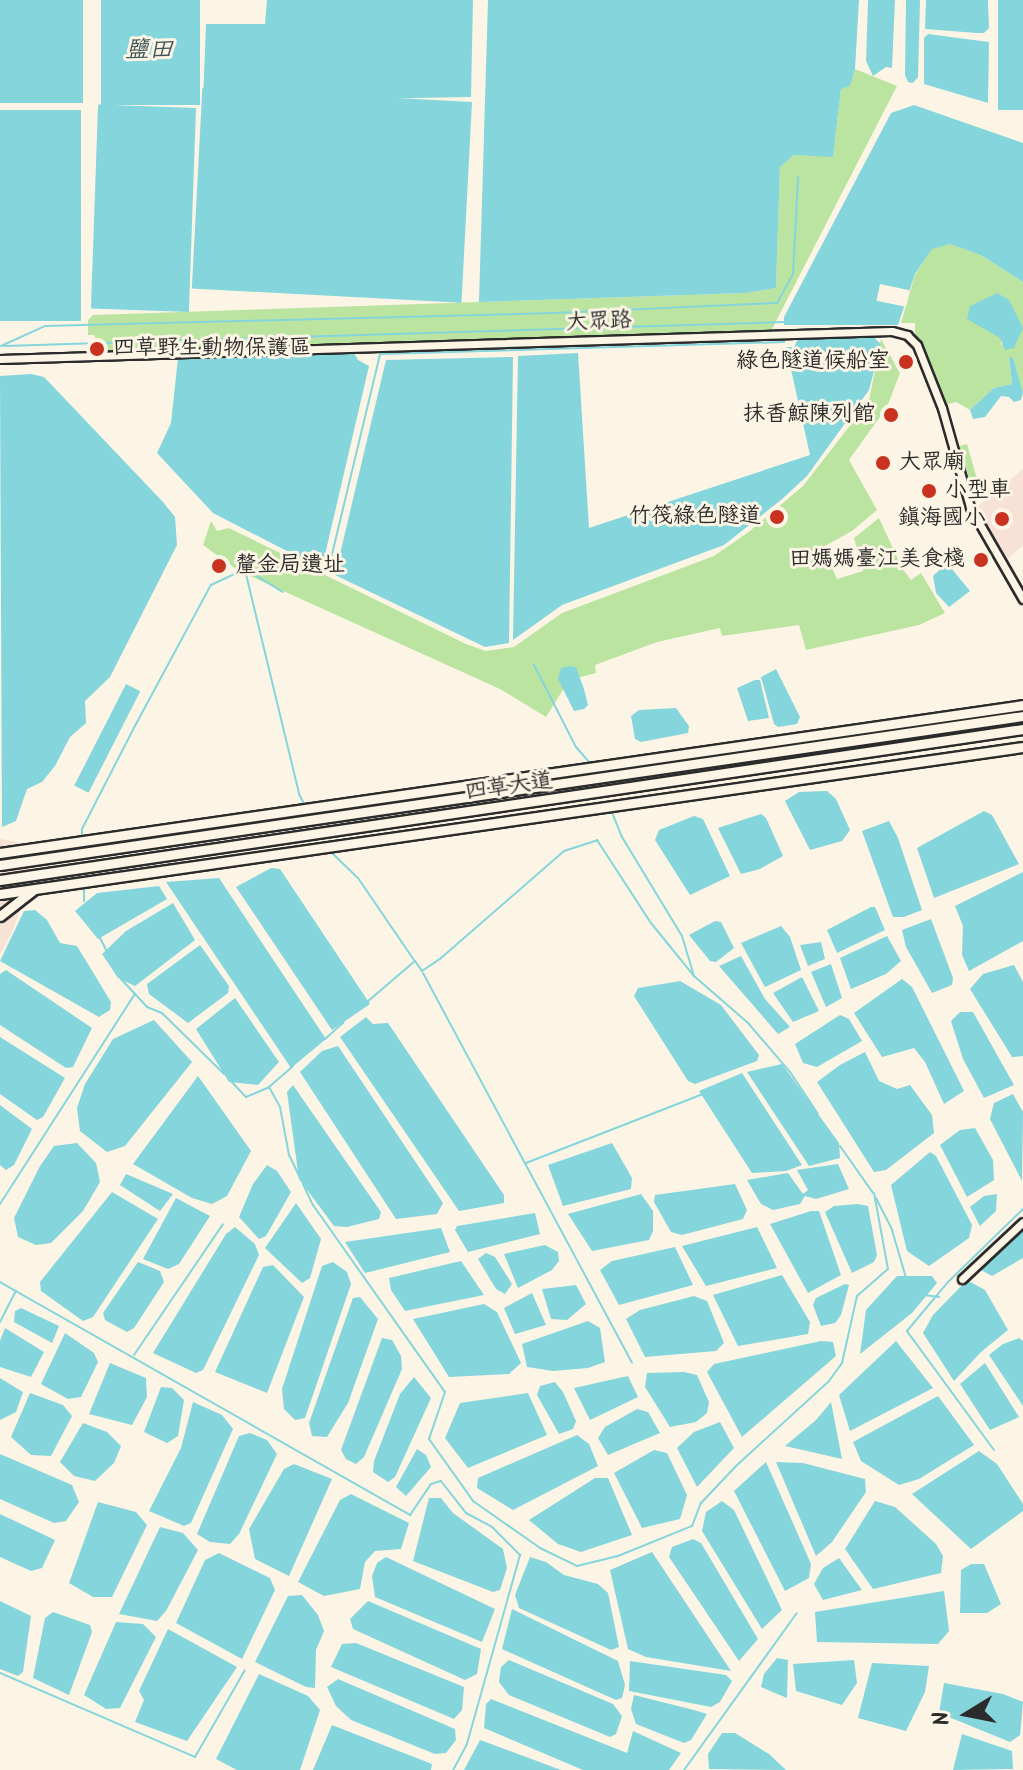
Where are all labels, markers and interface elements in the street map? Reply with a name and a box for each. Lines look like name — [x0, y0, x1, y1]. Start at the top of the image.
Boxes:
water label: 鹽田 — [125, 37, 173, 65]
street label: 大眾路 — [566, 308, 632, 336]
place label: 四草野生動物保護區 — [113, 336, 311, 362]
marker: 四草野生動物保護區 — [88, 340, 106, 358]
place label: 綠色隧道候船室 — [736, 349, 890, 375]
marker: 綠色隧道候船室 — [897, 353, 915, 371]
place label: 抹香鯨陳列館 — [743, 402, 875, 428]
marker: 抹香鯨陳列館 — [882, 406, 900, 424]
place label: 大眾廟 — [899, 450, 965, 476]
marker: 大眾廟 — [874, 454, 892, 472]
place label: 小型車 — [945, 478, 1011, 504]
marker: 小型車 — [920, 482, 938, 500]
place label: 竹筏綠色隧道 — [629, 504, 761, 530]
place label: 鎮海國小 — [898, 506, 986, 532]
marker: 竹筏綠色隧道 — [768, 508, 786, 526]
marker: 鎮海國小 — [993, 510, 1011, 528]
place label: 田媽媽臺江美食棧 — [789, 547, 965, 573]
marker: 田媽媽臺江美食棧 — [972, 551, 990, 569]
place label: 釐金局遺址 — [235, 553, 345, 579]
marker: 釐金局遺址 — [210, 557, 228, 575]
street label: 四草大道 — [464, 768, 554, 806]
north arrow — [927, 1674, 1007, 1754]
text: N — [924, 1708, 961, 1728]

